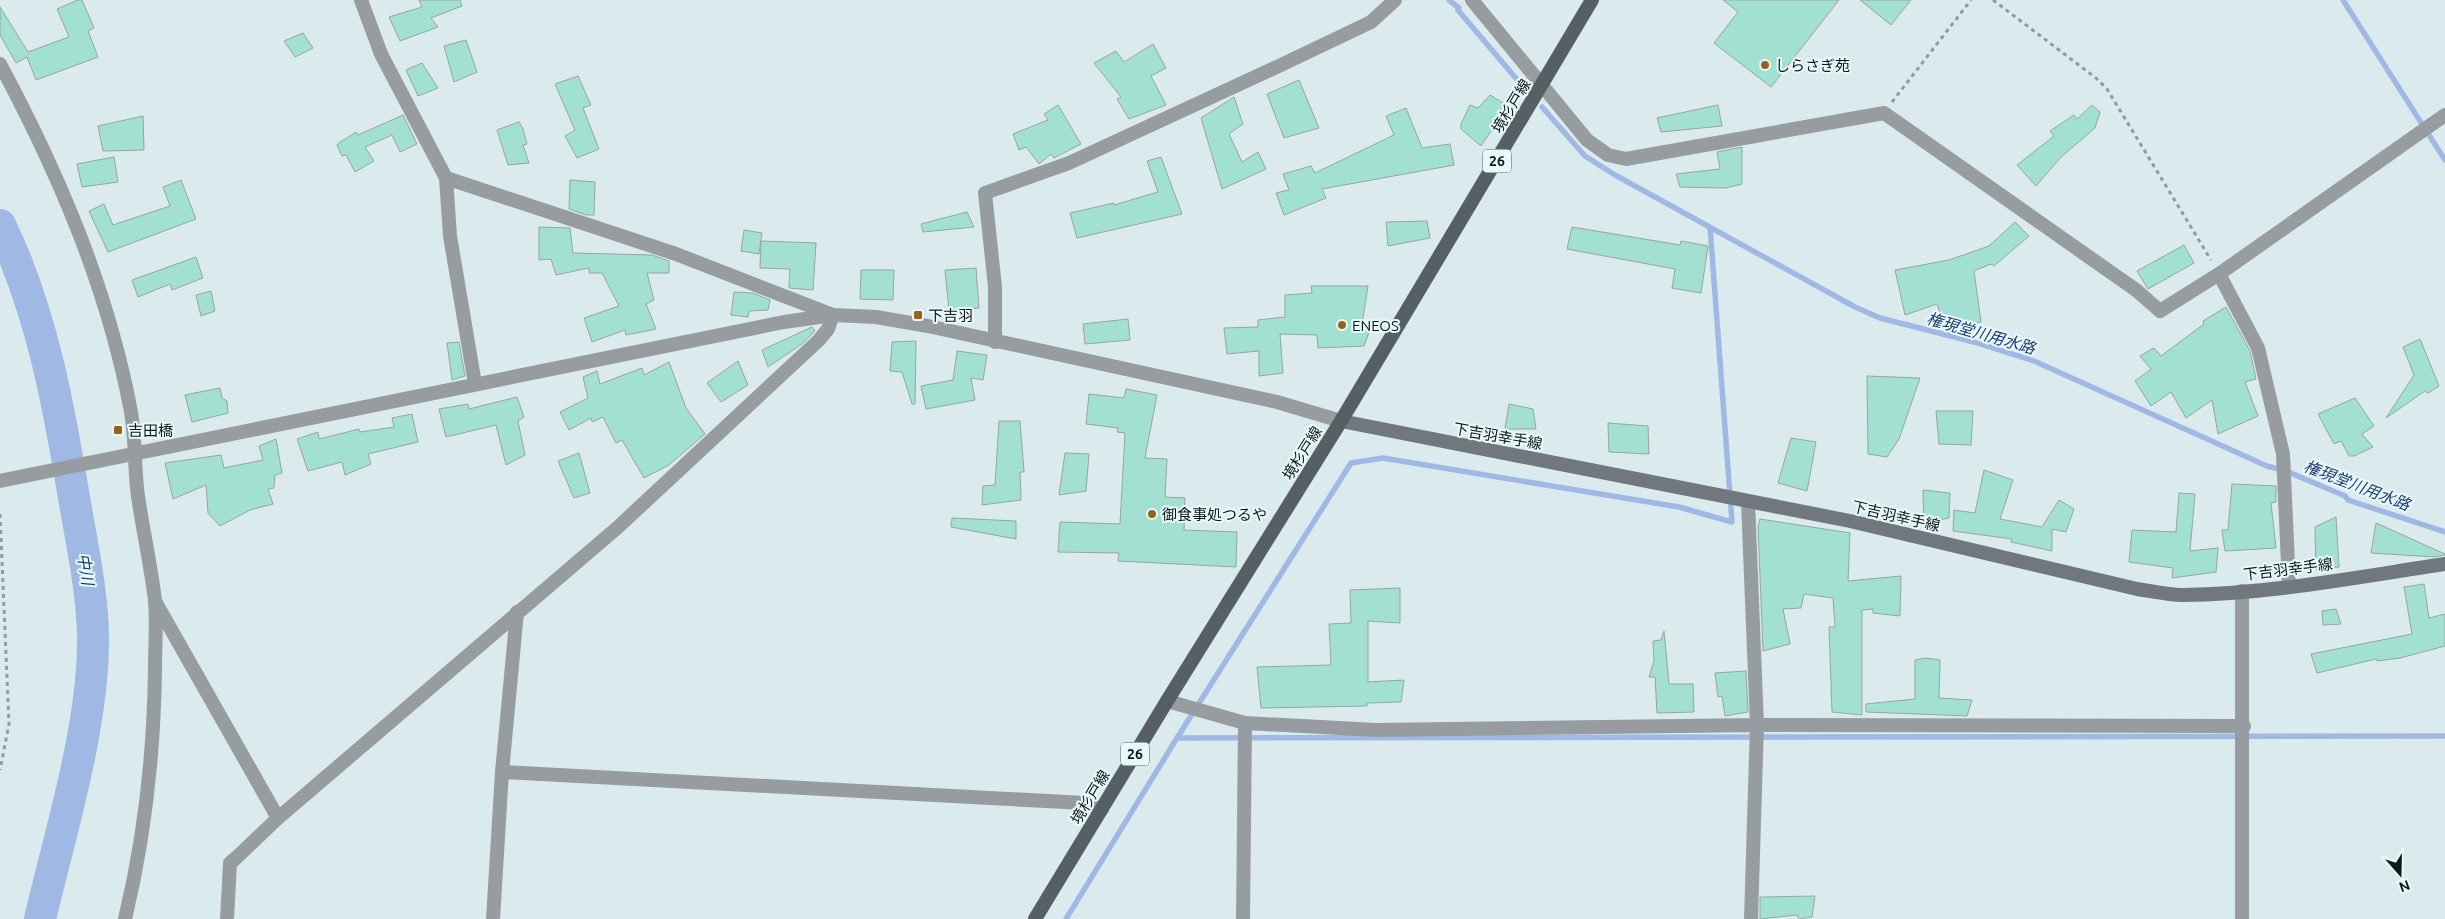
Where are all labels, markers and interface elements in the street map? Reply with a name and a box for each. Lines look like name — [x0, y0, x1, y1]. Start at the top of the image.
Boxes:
place label: しらさぎ苑 — [1775, 57, 1850, 74]
marker: しらさぎ苑 — [1759, 59, 1771, 71]
street label: 境杉戸線 — [1488, 76, 1534, 136]
road number: 26 — [1483, 150, 1511, 172]
place label: 下吉羽 — [928, 307, 973, 324]
marker: 下吉羽 — [912, 309, 924, 321]
water label: 権現堂川用水路 — [1925, 309, 2039, 358]
place label: ENEOS — [1352, 317, 1399, 334]
marker: ENEOS — [1336, 319, 1348, 331]
street label: 下吉羽幸手線 — [1452, 420, 1544, 452]
place label: 吉田橋 — [128, 422, 173, 439]
street label: 境杉戸線 — [1279, 423, 1325, 483]
marker: 吉田橋 — [112, 424, 124, 436]
water label: 権現堂川用水路 — [2301, 457, 2414, 514]
street label: 下吉羽幸手線 — [1850, 498, 1942, 534]
place label: 御食事処つるや — [1162, 506, 1267, 523]
marker: 御食事処つるや — [1146, 508, 1158, 520]
water label: 中川 — [75, 552, 98, 588]
street label: 下吉羽幸手線 — [2242, 555, 2334, 583]
road number: 26 — [1121, 742, 1149, 766]
street label: 境杉戸線 — [1067, 767, 1113, 827]
north arrow — [2375, 849, 2425, 899]
text: N — [2397, 877, 2412, 896]

